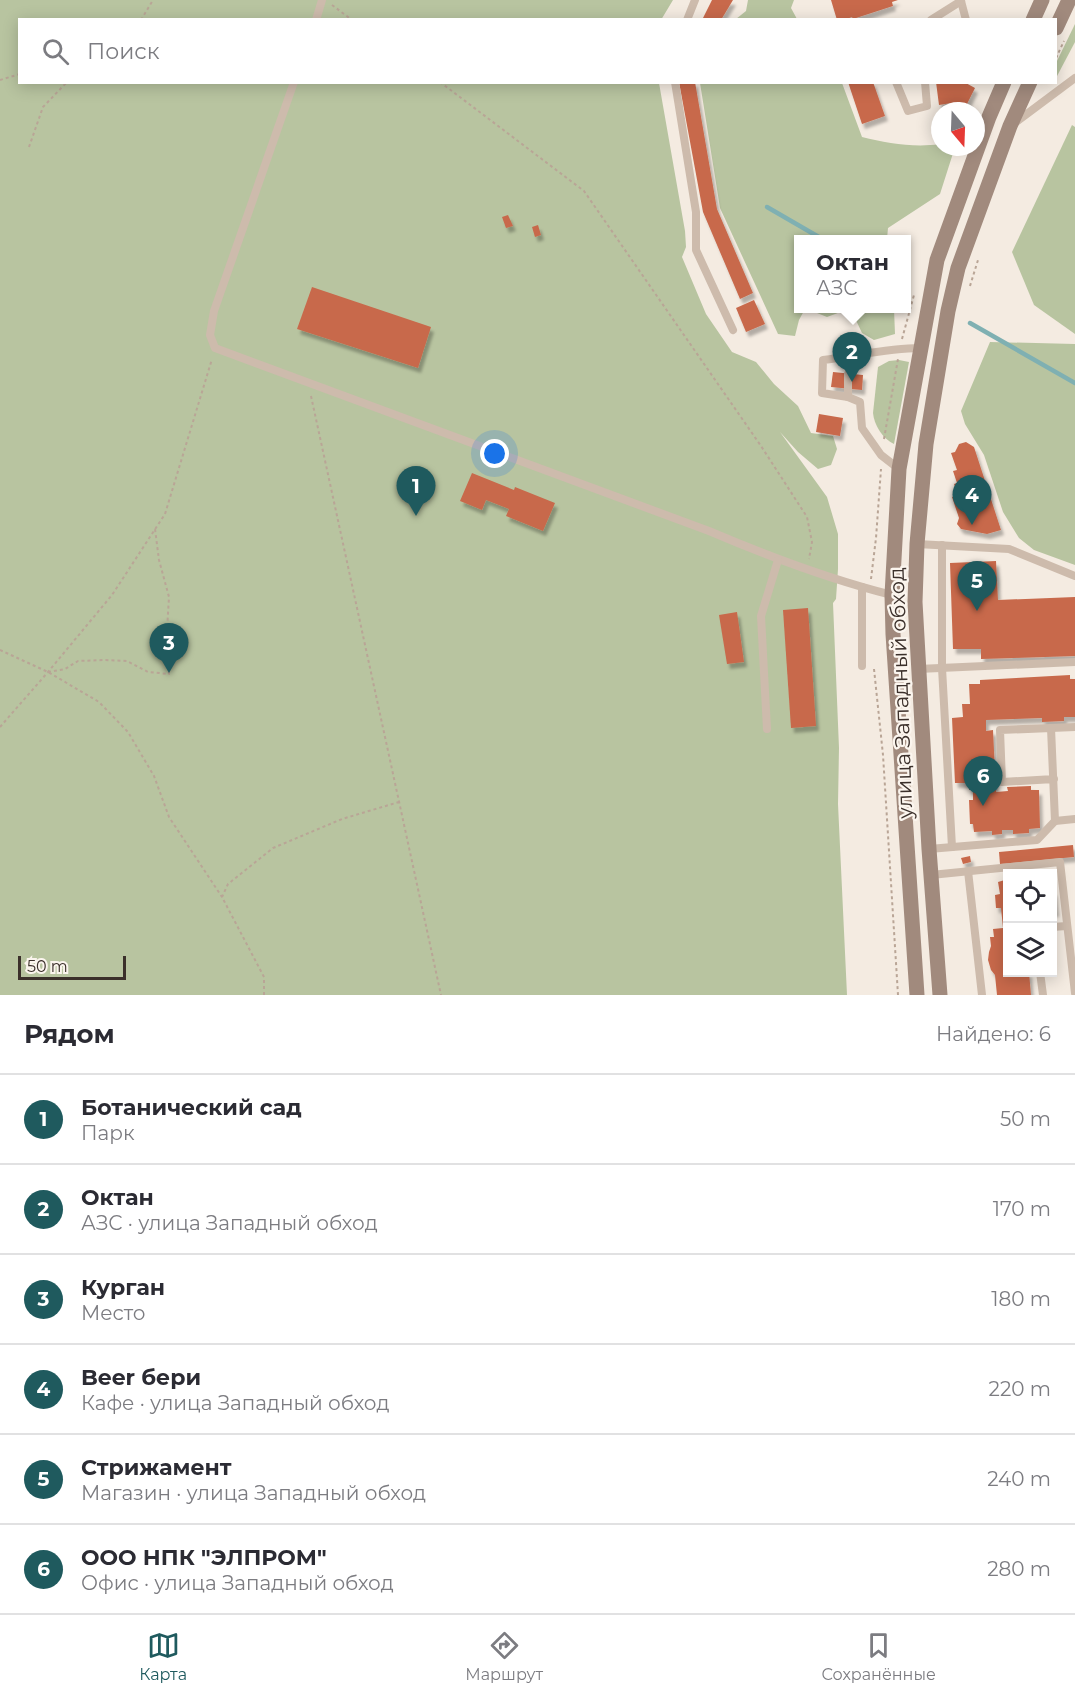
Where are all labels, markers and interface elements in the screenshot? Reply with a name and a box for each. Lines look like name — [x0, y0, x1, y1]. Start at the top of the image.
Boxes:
search box — [18, 18, 1057, 84]
icon: search — [39, 35, 72, 68]
text: Поиск — [87, 38, 159, 65]
north arrow — [931, 102, 985, 156]
popup — [794, 235, 911, 313]
text: Октан — [816, 249, 889, 276]
text: АЗС — [816, 276, 858, 300]
pin: 2 — [832, 332, 872, 382]
your location — [480, 439, 509, 468]
pin: 1 — [396, 466, 436, 516]
pin: 4 — [952, 476, 992, 525]
pin: 5 — [958, 562, 996, 611]
street label: улица Западный обход — [884, 567, 917, 820]
pin: 3 — [150, 624, 188, 673]
pin: 6 — [964, 756, 1002, 806]
map controls — [1003, 869, 1057, 977]
button: locate — [1003, 869, 1057, 923]
button: layers — [1003, 923, 1057, 977]
scale bar — [18, 953, 126, 980]
text: 50 m — [27, 957, 68, 976]
text: Рядом — [24, 1018, 115, 1050]
text: Найдено: 6 — [936, 1022, 1051, 1046]
text: Ботанический сад — [81, 1094, 302, 1121]
text: 1 — [40, 1107, 47, 1131]
text: 50 m — [1000, 1107, 1051, 1131]
text: Парк — [81, 1121, 135, 1145]
text: Октан — [81, 1184, 154, 1211]
text: 2 — [38, 1197, 49, 1221]
text: 170 m — [993, 1197, 1051, 1221]
text: АЗС · улица Западный обход — [81, 1211, 378, 1235]
text: Курган — [81, 1274, 165, 1301]
text: 3 — [38, 1287, 49, 1311]
text: 180 m — [991, 1287, 1051, 1311]
text: Место — [81, 1301, 145, 1325]
text: Beer бери — [81, 1364, 201, 1391]
text: 4 — [37, 1377, 50, 1401]
text: 220 m — [989, 1377, 1051, 1401]
text: Кафе · улица Западный обход — [81, 1391, 390, 1415]
text: Стрижамент — [81, 1454, 232, 1481]
text: 5 — [38, 1467, 49, 1491]
text: 240 m — [987, 1467, 1051, 1491]
text: Магазин · улица Западный обход — [81, 1481, 426, 1505]
text: ООО НПК "ЭЛПРОМ" — [81, 1544, 327, 1571]
text: 6 — [37, 1557, 50, 1581]
text: 280 m — [987, 1557, 1051, 1581]
text: Офис · улица Западный обход — [81, 1571, 394, 1595]
tab: Карта — [139, 1629, 187, 1684]
tab: Маршрут — [465, 1629, 543, 1684]
tab: Сохранённые — [821, 1629, 936, 1684]

